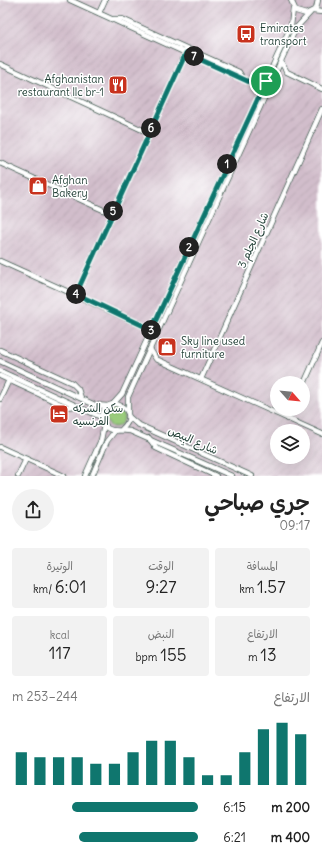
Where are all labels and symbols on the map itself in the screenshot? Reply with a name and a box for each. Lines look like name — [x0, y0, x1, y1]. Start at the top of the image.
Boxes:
place label: Emirates transport — [260, 21, 307, 48]
bus stop icon: Emirates transport — [235, 23, 257, 45]
pin: 7 — [184, 46, 204, 66]
pin — [249, 64, 283, 98]
place label: Afghanistan restaurant llc br-1 — [18, 72, 104, 99]
restaurant icon: Afghanistan restaurant llc br-1 — [107, 74, 129, 96]
pin: 6 — [141, 118, 161, 138]
pin: 1 — [217, 154, 237, 174]
place label: Afghan Bakery — [52, 173, 88, 200]
shop icon: Afghan Bakery — [27, 175, 49, 197]
pin: 5 — [103, 201, 123, 221]
street label: شارع الحِلم 3 — [235, 210, 273, 271]
pin: 2 — [179, 237, 199, 257]
pin: 4 — [66, 284, 86, 304]
pin: 3 — [141, 320, 161, 340]
place label: Sky line used furniture — [181, 334, 246, 361]
shop icon: Sky line used furniture — [156, 336, 178, 358]
north arrow — [270, 376, 310, 416]
place label: سكن الشركه الفرنسيه — [73, 401, 123, 428]
hotel icon: سكن الشركه الفرنسيه — [48, 403, 70, 425]
street label: شارع البِيص — [165, 423, 220, 459]

